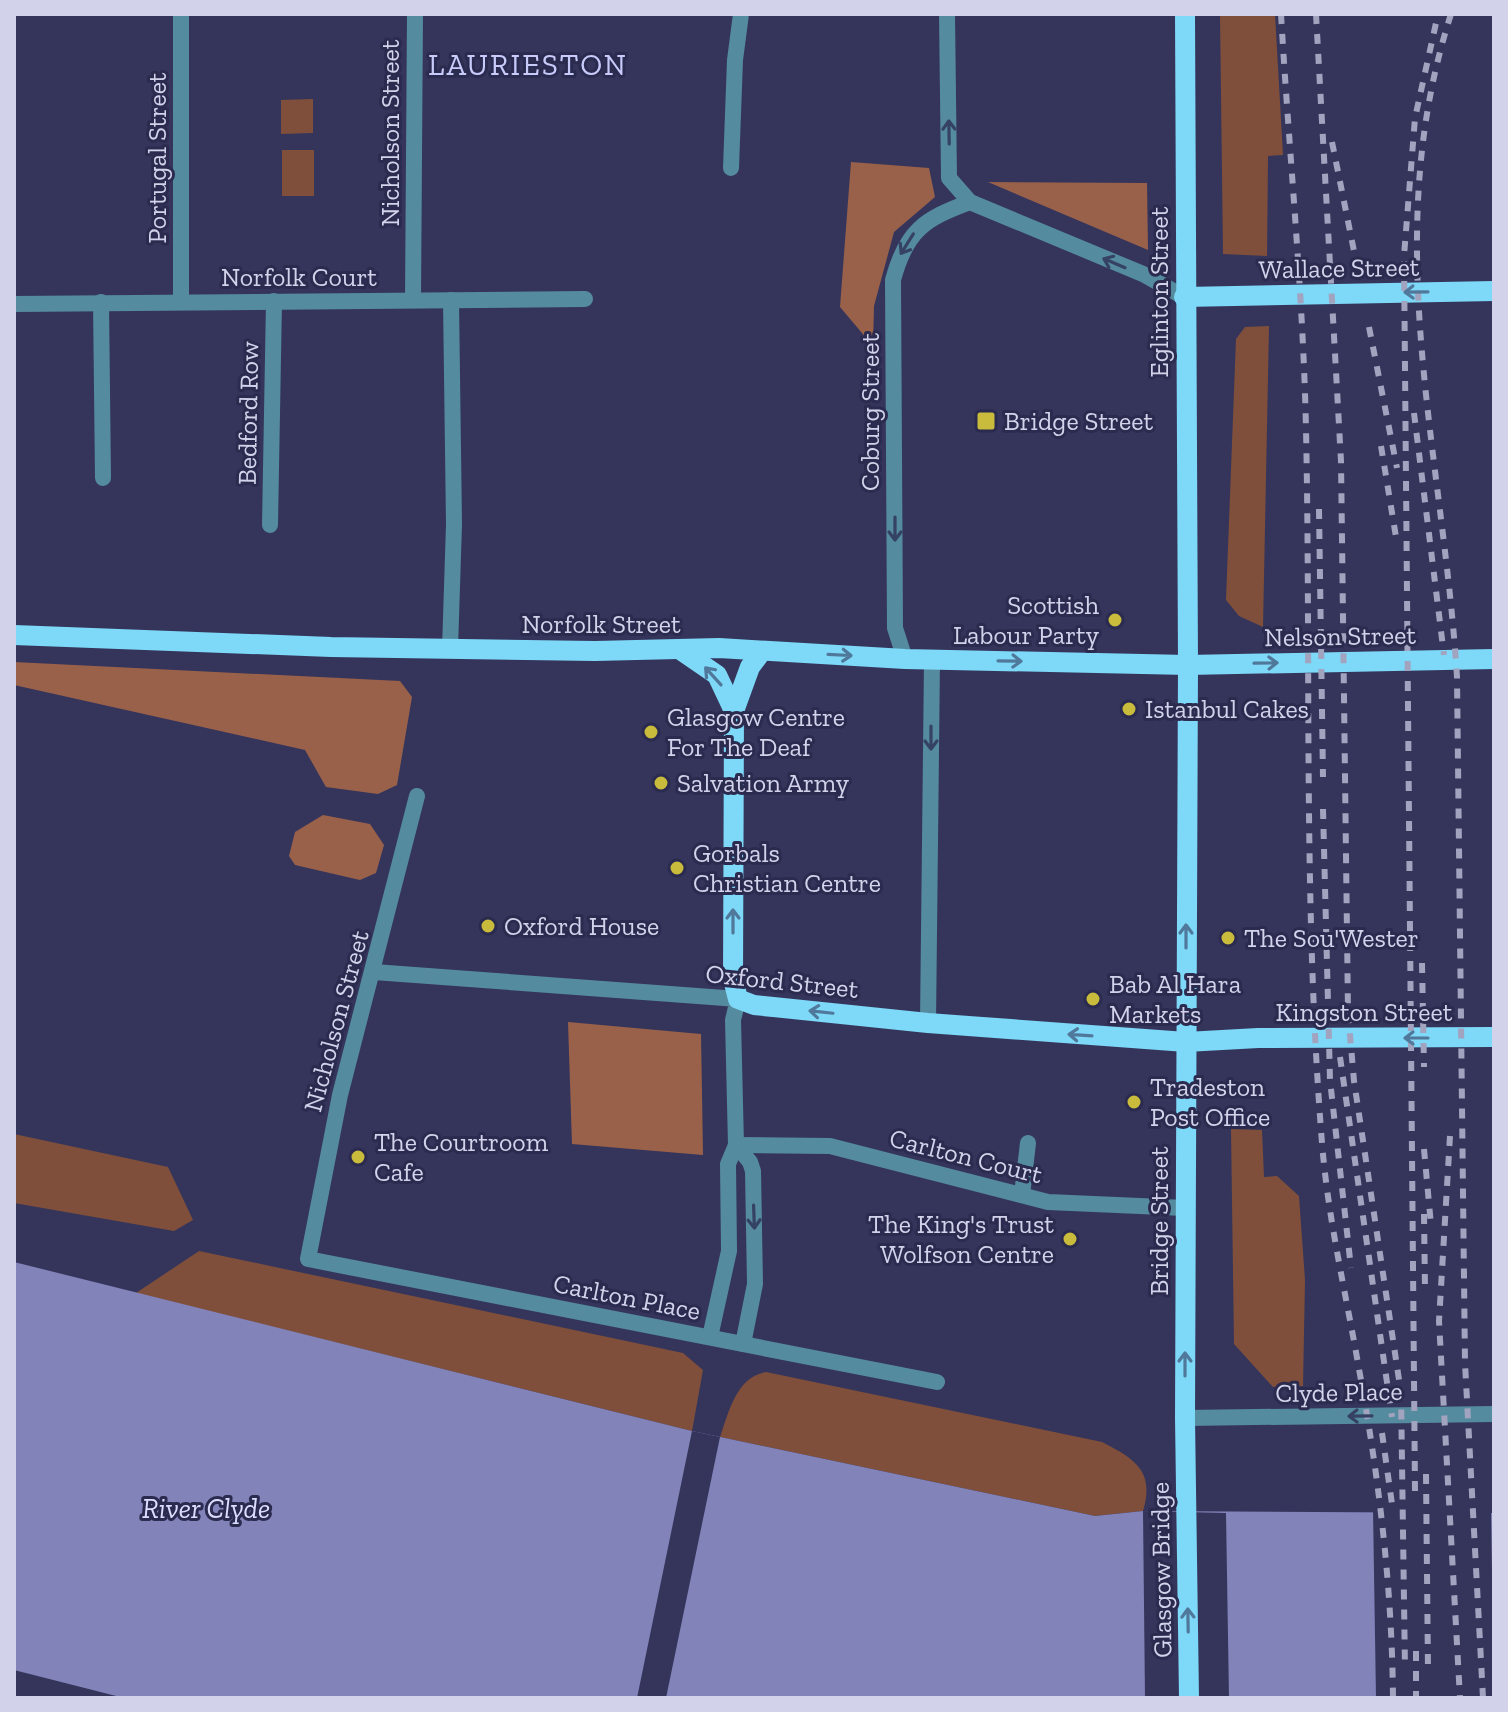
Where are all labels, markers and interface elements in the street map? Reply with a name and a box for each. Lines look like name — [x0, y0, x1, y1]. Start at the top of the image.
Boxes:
street label: Nicholson Street — [374, 39, 406, 226]
district label: LAURIESTON — [428, 47, 628, 83]
street label: Portugal Street — [141, 72, 173, 243]
one-way arrow — [941, 119, 957, 146]
street label: Eglinton Street — [1143, 206, 1175, 377]
one-way arrow — [899, 232, 915, 255]
street label: Wallace Street — [1258, 251, 1420, 285]
one-way arrow — [1103, 254, 1127, 269]
street label: Norfolk Court — [221, 261, 377, 293]
one-way arrow — [1403, 285, 1430, 300]
street label: Coburg Street — [854, 333, 886, 491]
street label: Bedford Row — [231, 341, 265, 485]
place label: Bridge Street — [1004, 405, 1153, 437]
marker: Bridge Street — [975, 410, 997, 432]
one-way arrow — [887, 515, 902, 542]
place label: Scottish Labour Party — [953, 589, 1100, 651]
street label: Norfolk Street — [521, 608, 681, 640]
marker: Scottish Labour Party — [1106, 611, 1124, 629]
street label: Nelson Street — [1264, 619, 1417, 653]
one-way arrow — [826, 648, 853, 663]
one-way arrow — [996, 654, 1023, 669]
one-way arrow — [1252, 656, 1279, 671]
one-way arrow — [704, 666, 723, 687]
place label: Istanbul Cakes — [1145, 693, 1309, 725]
marker: Istanbul Cakes — [1120, 700, 1138, 718]
place label: Glasgow Centre For The Deaf — [667, 701, 845, 763]
marker: Glasgow Centre For The Deaf — [642, 723, 660, 741]
one-way arrow — [923, 724, 939, 751]
place label: Salvation Army — [677, 767, 850, 799]
marker: Salvation Army — [652, 774, 670, 792]
place label: Gorbals Christian Centre — [693, 837, 881, 899]
marker: Gorbals Christian Centre — [668, 859, 686, 877]
one-way arrow — [725, 908, 741, 935]
place label: Oxford House — [504, 910, 659, 942]
marker: Oxford House — [479, 917, 497, 935]
place label: The Sou'Wester — [1244, 922, 1419, 954]
one-way arrow — [1178, 923, 1194, 950]
street label: Nicholson Street — [296, 926, 376, 1115]
marker: The Sou'Wester — [1219, 929, 1237, 947]
street label: Oxford Street — [704, 957, 860, 1005]
place label: Bab Al Hara Markets — [1109, 968, 1242, 1030]
marker: Bab Al Hara Markets — [1084, 990, 1102, 1008]
street label: Kingston Street — [1276, 996, 1453, 1028]
one-way arrow — [808, 1004, 835, 1019]
one-way arrow — [1067, 1027, 1094, 1042]
one-way arrow — [1403, 1030, 1430, 1046]
place label: Tradeston Post Office — [1150, 1071, 1270, 1133]
marker: Tradeston Post Office — [1125, 1093, 1143, 1111]
street label: Carlton Court — [886, 1122, 1046, 1190]
place label: The Courtroom Cafe — [374, 1126, 549, 1188]
street label: Bridge Street — [1143, 1146, 1175, 1296]
marker: The Courtroom Cafe — [349, 1148, 367, 1166]
one-way arrow — [747, 1203, 762, 1230]
place label: The King's Trust Wolfson Centre — [868, 1208, 1054, 1270]
marker: The King's Trust Wolfson Centre — [1061, 1230, 1079, 1248]
street label: Carlton Place — [551, 1267, 703, 1327]
one-way arrow — [1177, 1351, 1193, 1378]
street label: Clyde Place — [1275, 1375, 1403, 1409]
one-way arrow — [1347, 1408, 1374, 1424]
street label: Glasgow Bridge — [1143, 1482, 1179, 1658]
water label: River Clyde — [142, 1492, 270, 1525]
one-way arrow — [1180, 1607, 1196, 1634]

